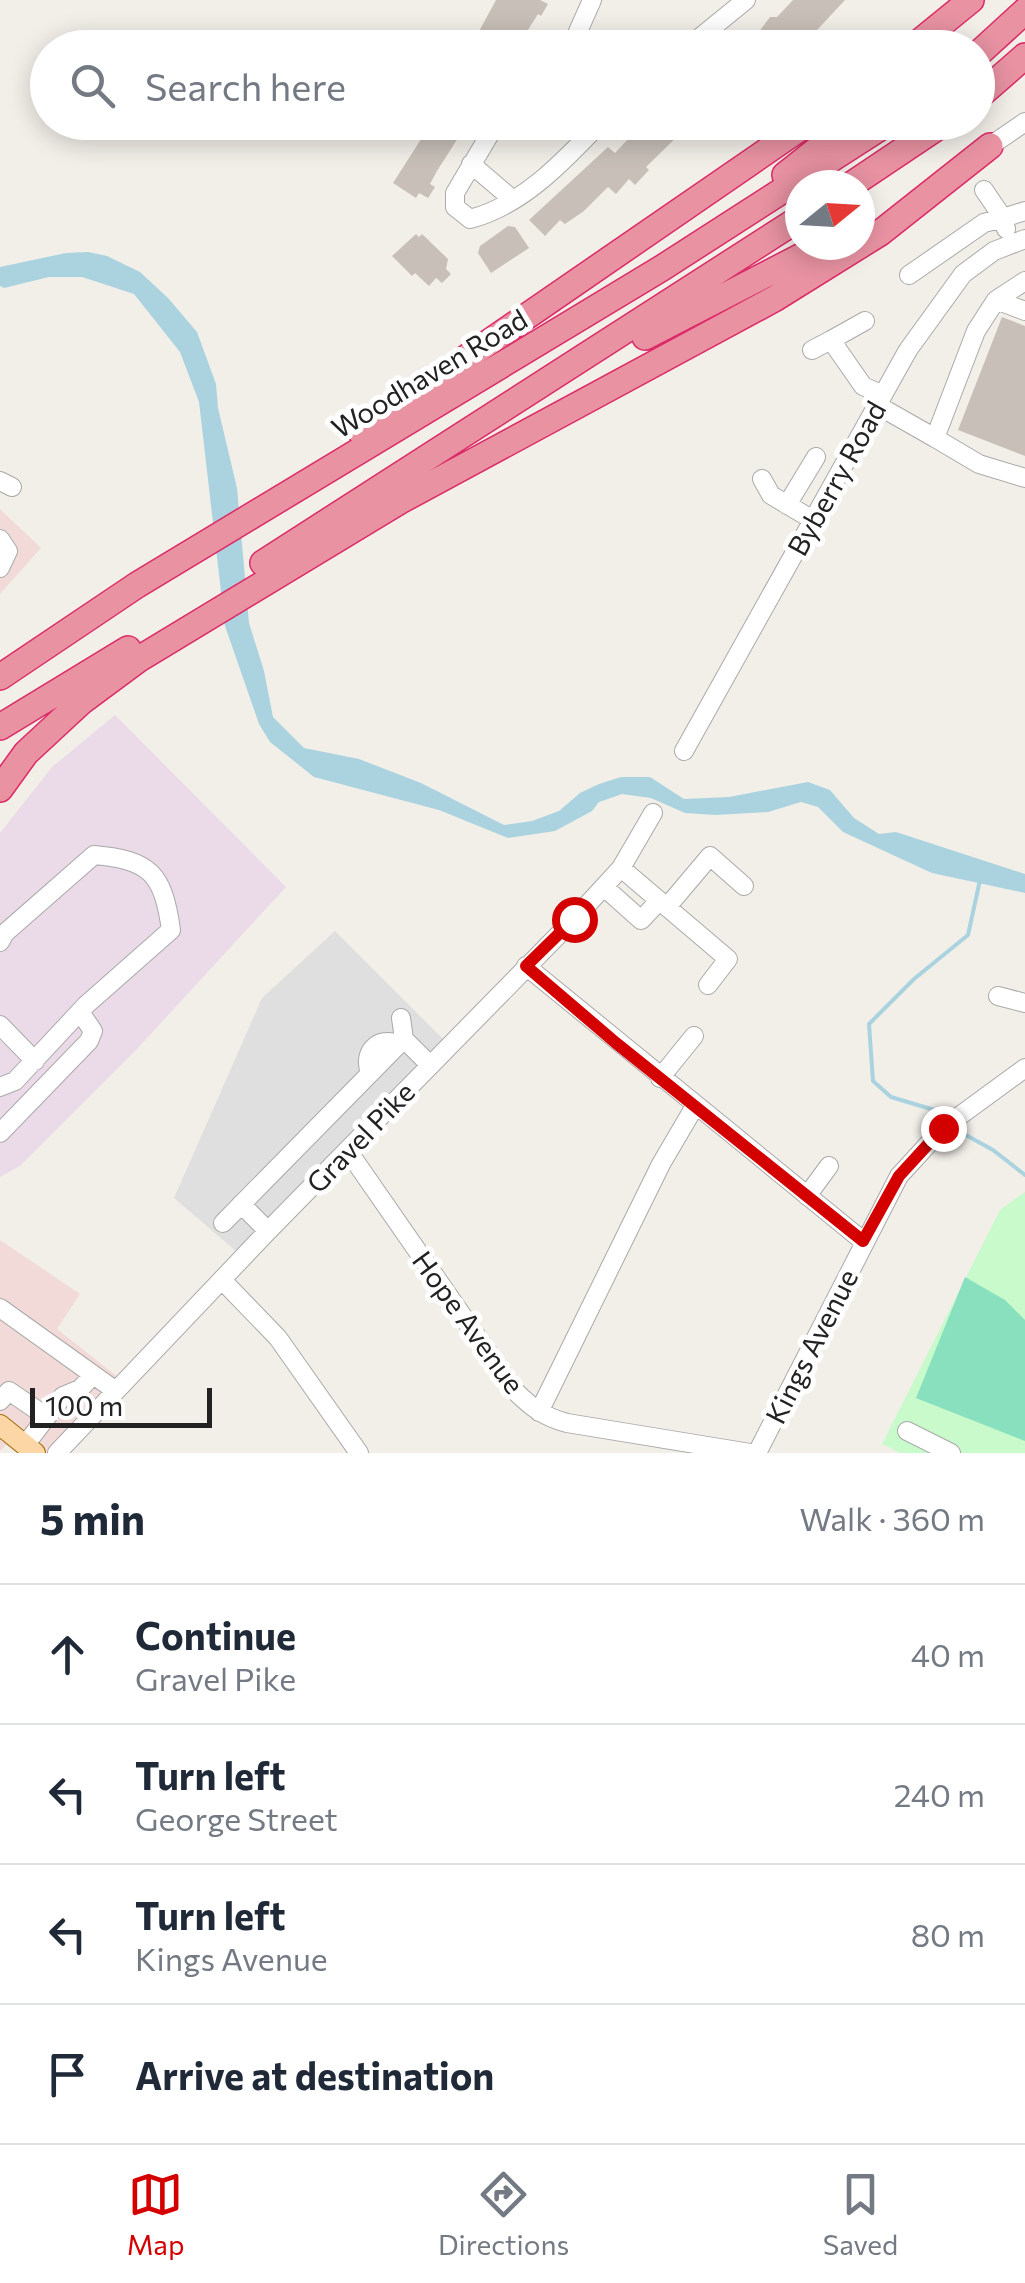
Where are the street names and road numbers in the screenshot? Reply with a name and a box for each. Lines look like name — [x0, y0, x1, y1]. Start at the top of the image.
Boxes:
street label: Woodhaven Road — [325, 301, 533, 445]
street label: Byberry Road — [780, 395, 892, 561]
street label: Gravel Pike — [299, 1074, 421, 1200]
street label: Hope Avenue — [406, 1244, 532, 1400]
street label: Kings Avenue — [758, 1263, 864, 1429]

